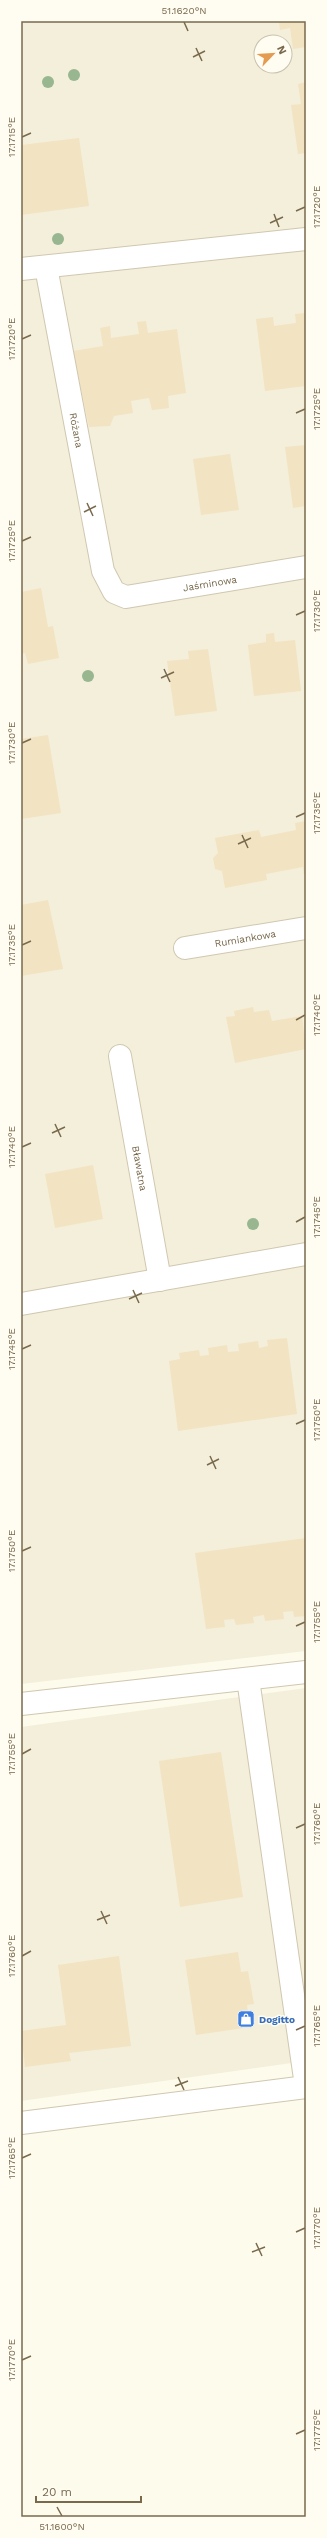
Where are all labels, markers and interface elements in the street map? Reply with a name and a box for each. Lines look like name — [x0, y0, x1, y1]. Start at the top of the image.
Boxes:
text: 51.1620°N — [161, 5, 207, 16]
north arrow — [253, 34, 293, 74]
text: N — [274, 44, 289, 56]
text: 17.1715°E — [6, 117, 17, 157]
text: 17.1720°E — [311, 186, 322, 228]
text: 17.1720°E — [6, 318, 17, 360]
text: 17.1725°E — [311, 388, 322, 430]
street label: Różana — [67, 412, 85, 449]
text: 17.1725°E — [6, 520, 17, 562]
street label: Jaśminowa — [182, 574, 238, 593]
text: 17.1730°E — [311, 590, 322, 632]
text: 17.1730°E — [6, 722, 17, 764]
text: 17.1735°E — [311, 792, 322, 834]
text: 17.1735°E — [6, 924, 17, 966]
street label: Rumiankowa — [214, 928, 277, 949]
text: 17.1740°E — [311, 994, 322, 1036]
text: 17.1740°E — [6, 1126, 17, 1168]
street label: Bławatna — [130, 1145, 149, 1192]
text: 17.1745°E — [311, 1196, 322, 1238]
text: 17.1745°E — [6, 1328, 17, 1370]
text: 17.1750°E — [311, 1399, 322, 1441]
text: 17.1750°E — [6, 1530, 17, 1572]
text: 17.1755°E — [311, 1601, 322, 1643]
text: 17.1755°E — [6, 1733, 17, 1775]
text: 17.1760°E — [311, 1803, 322, 1845]
text: 17.1760°E — [6, 1935, 17, 1977]
text: 17.1765°E — [311, 2005, 322, 2047]
shop icon: Dogitto — [236, 2009, 256, 2029]
place label: Dogitto — [259, 2014, 295, 2025]
text: 17.1765°E — [6, 2137, 17, 2179]
text: 17.1770°E — [311, 2207, 322, 2249]
text: 17.1770°E — [6, 2339, 17, 2381]
text: 17.1775°E — [311, 2409, 322, 2451]
scale bar — [36, 2478, 141, 2504]
text: 20 m — [42, 2485, 72, 2499]
text: 51.1600°N — [39, 2521, 85, 2532]

